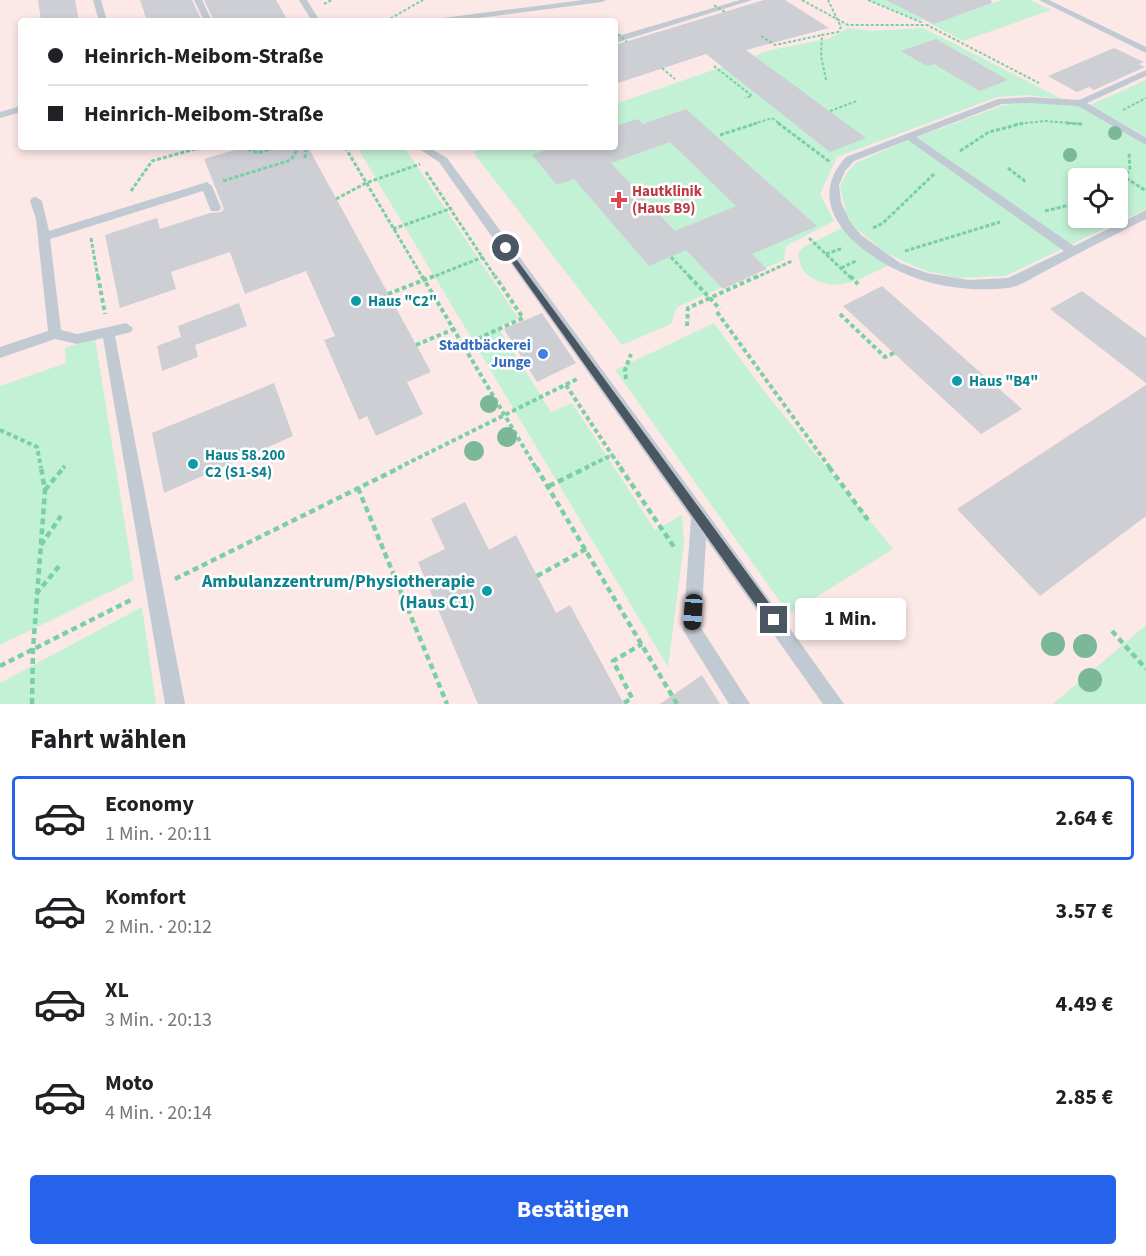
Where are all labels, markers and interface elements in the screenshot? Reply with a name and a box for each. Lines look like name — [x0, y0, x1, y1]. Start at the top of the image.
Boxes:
text: Heinrich-Meibom-Straße — [84, 40, 324, 72]
text: Heinrich-Meibom-Straße — [84, 98, 324, 130]
map controls — [1068, 168, 1128, 228]
button: locate — [1068, 168, 1128, 228]
place label: Hautklinik (Haus B9) — [632, 181, 703, 219]
marker: Hautklinik (Haus B9) — [610, 191, 628, 209]
route start — [492, 234, 519, 261]
place label: Haus "C2" — [368, 291, 437, 312]
marker: Haus "C2" — [349, 294, 363, 308]
place label: Stadtbäckerei Junge — [439, 335, 531, 373]
marker: Stadtbäckerei Junge — [536, 347, 550, 361]
place label: Haus "B4" — [969, 371, 1038, 392]
marker: Haus "B4" — [950, 374, 964, 388]
place label: Haus 58.200 C2 (S1-S4) — [205, 445, 285, 483]
marker: Haus 58.200 C2 (S1-S4) — [186, 457, 200, 471]
place label: Ambulanzzentrum/Physiotherapie (Haus C1) — [201, 569, 475, 615]
marker: Ambulanzzentrum/Physiotherapie (Haus C1) — [480, 584, 494, 598]
car — [683, 593, 703, 631]
callout: 1 Min. — [795, 599, 906, 641]
text: 1 Min. — [824, 605, 877, 633]
route end — [760, 606, 787, 633]
text: Fahrt wählen — [30, 720, 187, 759]
text: Economy — [105, 788, 194, 820]
icon: car — [33, 791, 87, 845]
text: 2.64 € — [1056, 802, 1113, 834]
text: 1 Min. · 20:11 — [105, 820, 212, 848]
text: Komfort — [105, 881, 186, 913]
icon: car — [33, 884, 87, 938]
text: 3.57 € — [1056, 895, 1113, 927]
text: 2 Min. · 20:12 — [105, 913, 212, 941]
text: XL — [105, 974, 129, 1006]
icon: car — [33, 977, 87, 1031]
text: 4.49 € — [1056, 988, 1113, 1020]
text: 3 Min. · 20:13 — [105, 1006, 212, 1034]
text: Moto — [105, 1067, 154, 1099]
icon: car — [33, 1070, 87, 1124]
text: 2.85 € — [1056, 1081, 1113, 1113]
text: 4 Min. · 20:14 — [105, 1099, 212, 1127]
button: Bestätigen — [30, 1175, 1116, 1244]

